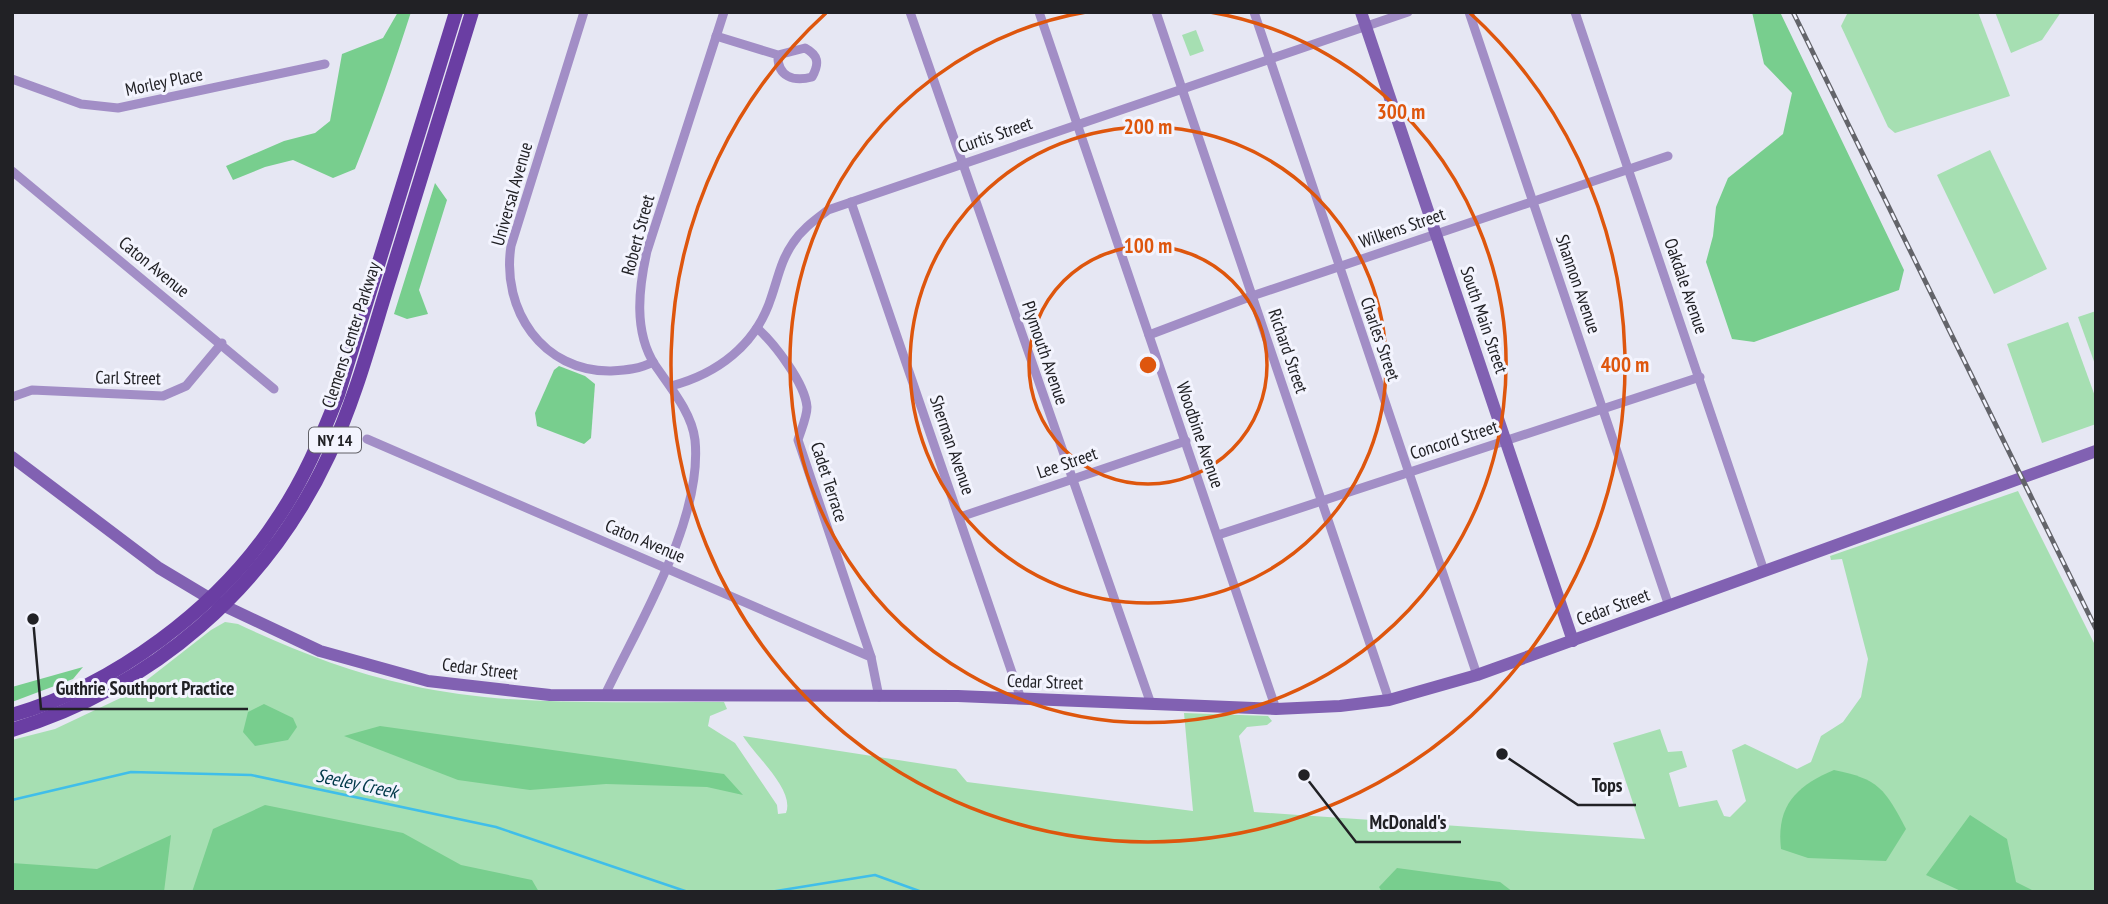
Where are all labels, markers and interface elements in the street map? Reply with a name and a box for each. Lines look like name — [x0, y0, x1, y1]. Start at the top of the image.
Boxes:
street label: Morley Place — [123, 62, 205, 101]
text: 300 m — [1377, 98, 1425, 125]
street label: Curtis Street — [955, 111, 1035, 158]
text: 200 m — [1124, 113, 1172, 140]
street label: Universal Avenue — [486, 139, 537, 248]
street label: Robert Street — [616, 192, 659, 278]
street label: Wilkens Street — [1356, 202, 1448, 253]
street label: Caton Avenue — [114, 231, 194, 302]
street label: Shannon Avenue — [1551, 231, 1606, 336]
text: 100 m — [1124, 232, 1172, 259]
street label: Oakdale Avenue — [1659, 235, 1714, 337]
street label: Clemens Center Parkway — [316, 259, 385, 411]
street label: South Main Street — [1455, 263, 1514, 376]
street label: Charles Street — [1355, 294, 1406, 384]
street label: Plymouth Avenue — [1017, 298, 1074, 408]
street label: Richard Street — [1263, 306, 1314, 396]
text: 400 m — [1601, 351, 1649, 378]
centre of rings — [1136, 353, 1160, 377]
street label: Carl Street — [95, 365, 161, 390]
street label: Woodbine Avenue — [1172, 379, 1229, 491]
street label: Sherman Avenue — [925, 392, 980, 498]
street label: Concord Street — [1407, 414, 1501, 465]
road number: NY 14 — [309, 428, 361, 452]
street label: Cadet Terrace — [806, 439, 853, 525]
street label: Lee Street — [1034, 441, 1100, 484]
street label: Caton Avenue — [602, 513, 689, 568]
street label: Cedar Street — [1573, 583, 1653, 630]
street label: Cedar Street — [441, 652, 519, 685]
callout: Guthrie Southport Practice — [41, 669, 248, 709]
street label: Cedar Street — [1007, 669, 1084, 694]
text: Guthrie Southport Practice — [56, 676, 234, 700]
water label: Seeley Creek — [314, 763, 403, 804]
callout: Tops — [1578, 765, 1636, 805]
text: Tops — [1592, 773, 1623, 797]
callout: McDonald's — [1356, 802, 1461, 842]
text: McDonald's — [1370, 810, 1447, 834]

